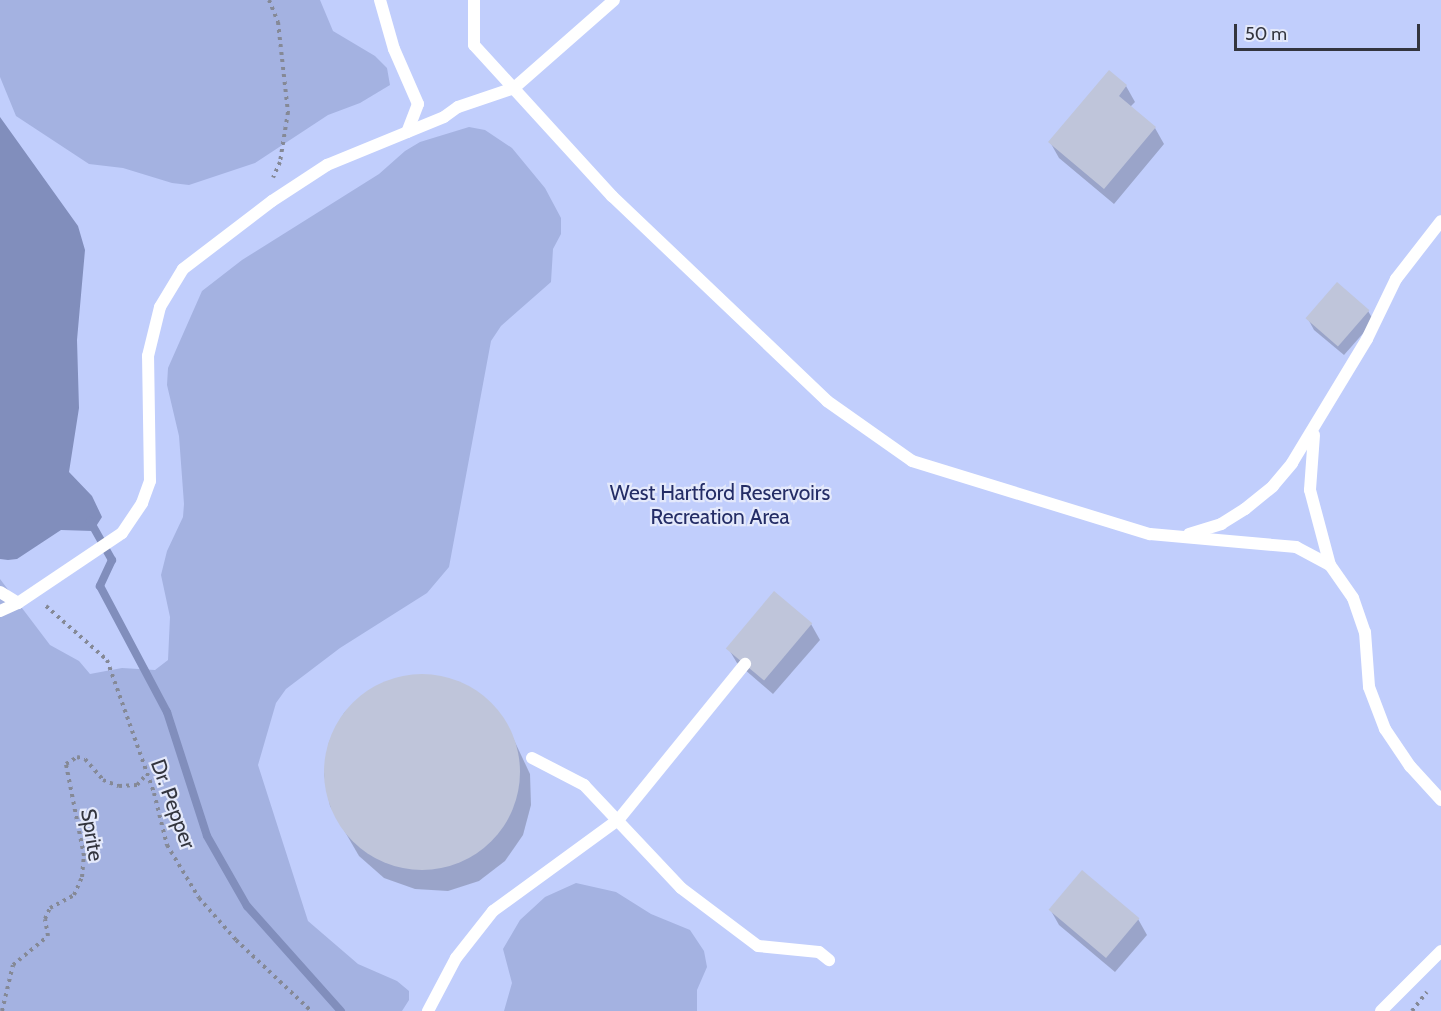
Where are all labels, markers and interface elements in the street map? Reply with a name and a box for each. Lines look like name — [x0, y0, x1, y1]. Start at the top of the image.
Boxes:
scale bar — [1237, 12, 1423, 50]
text: 50 m — [1245, 23, 1287, 45]
park label: West Hartford Reservoirs Recreation Area — [610, 480, 830, 530]
street label: Dr. Pepper — [145, 756, 201, 852]
street label: Sprite — [75, 807, 109, 863]

